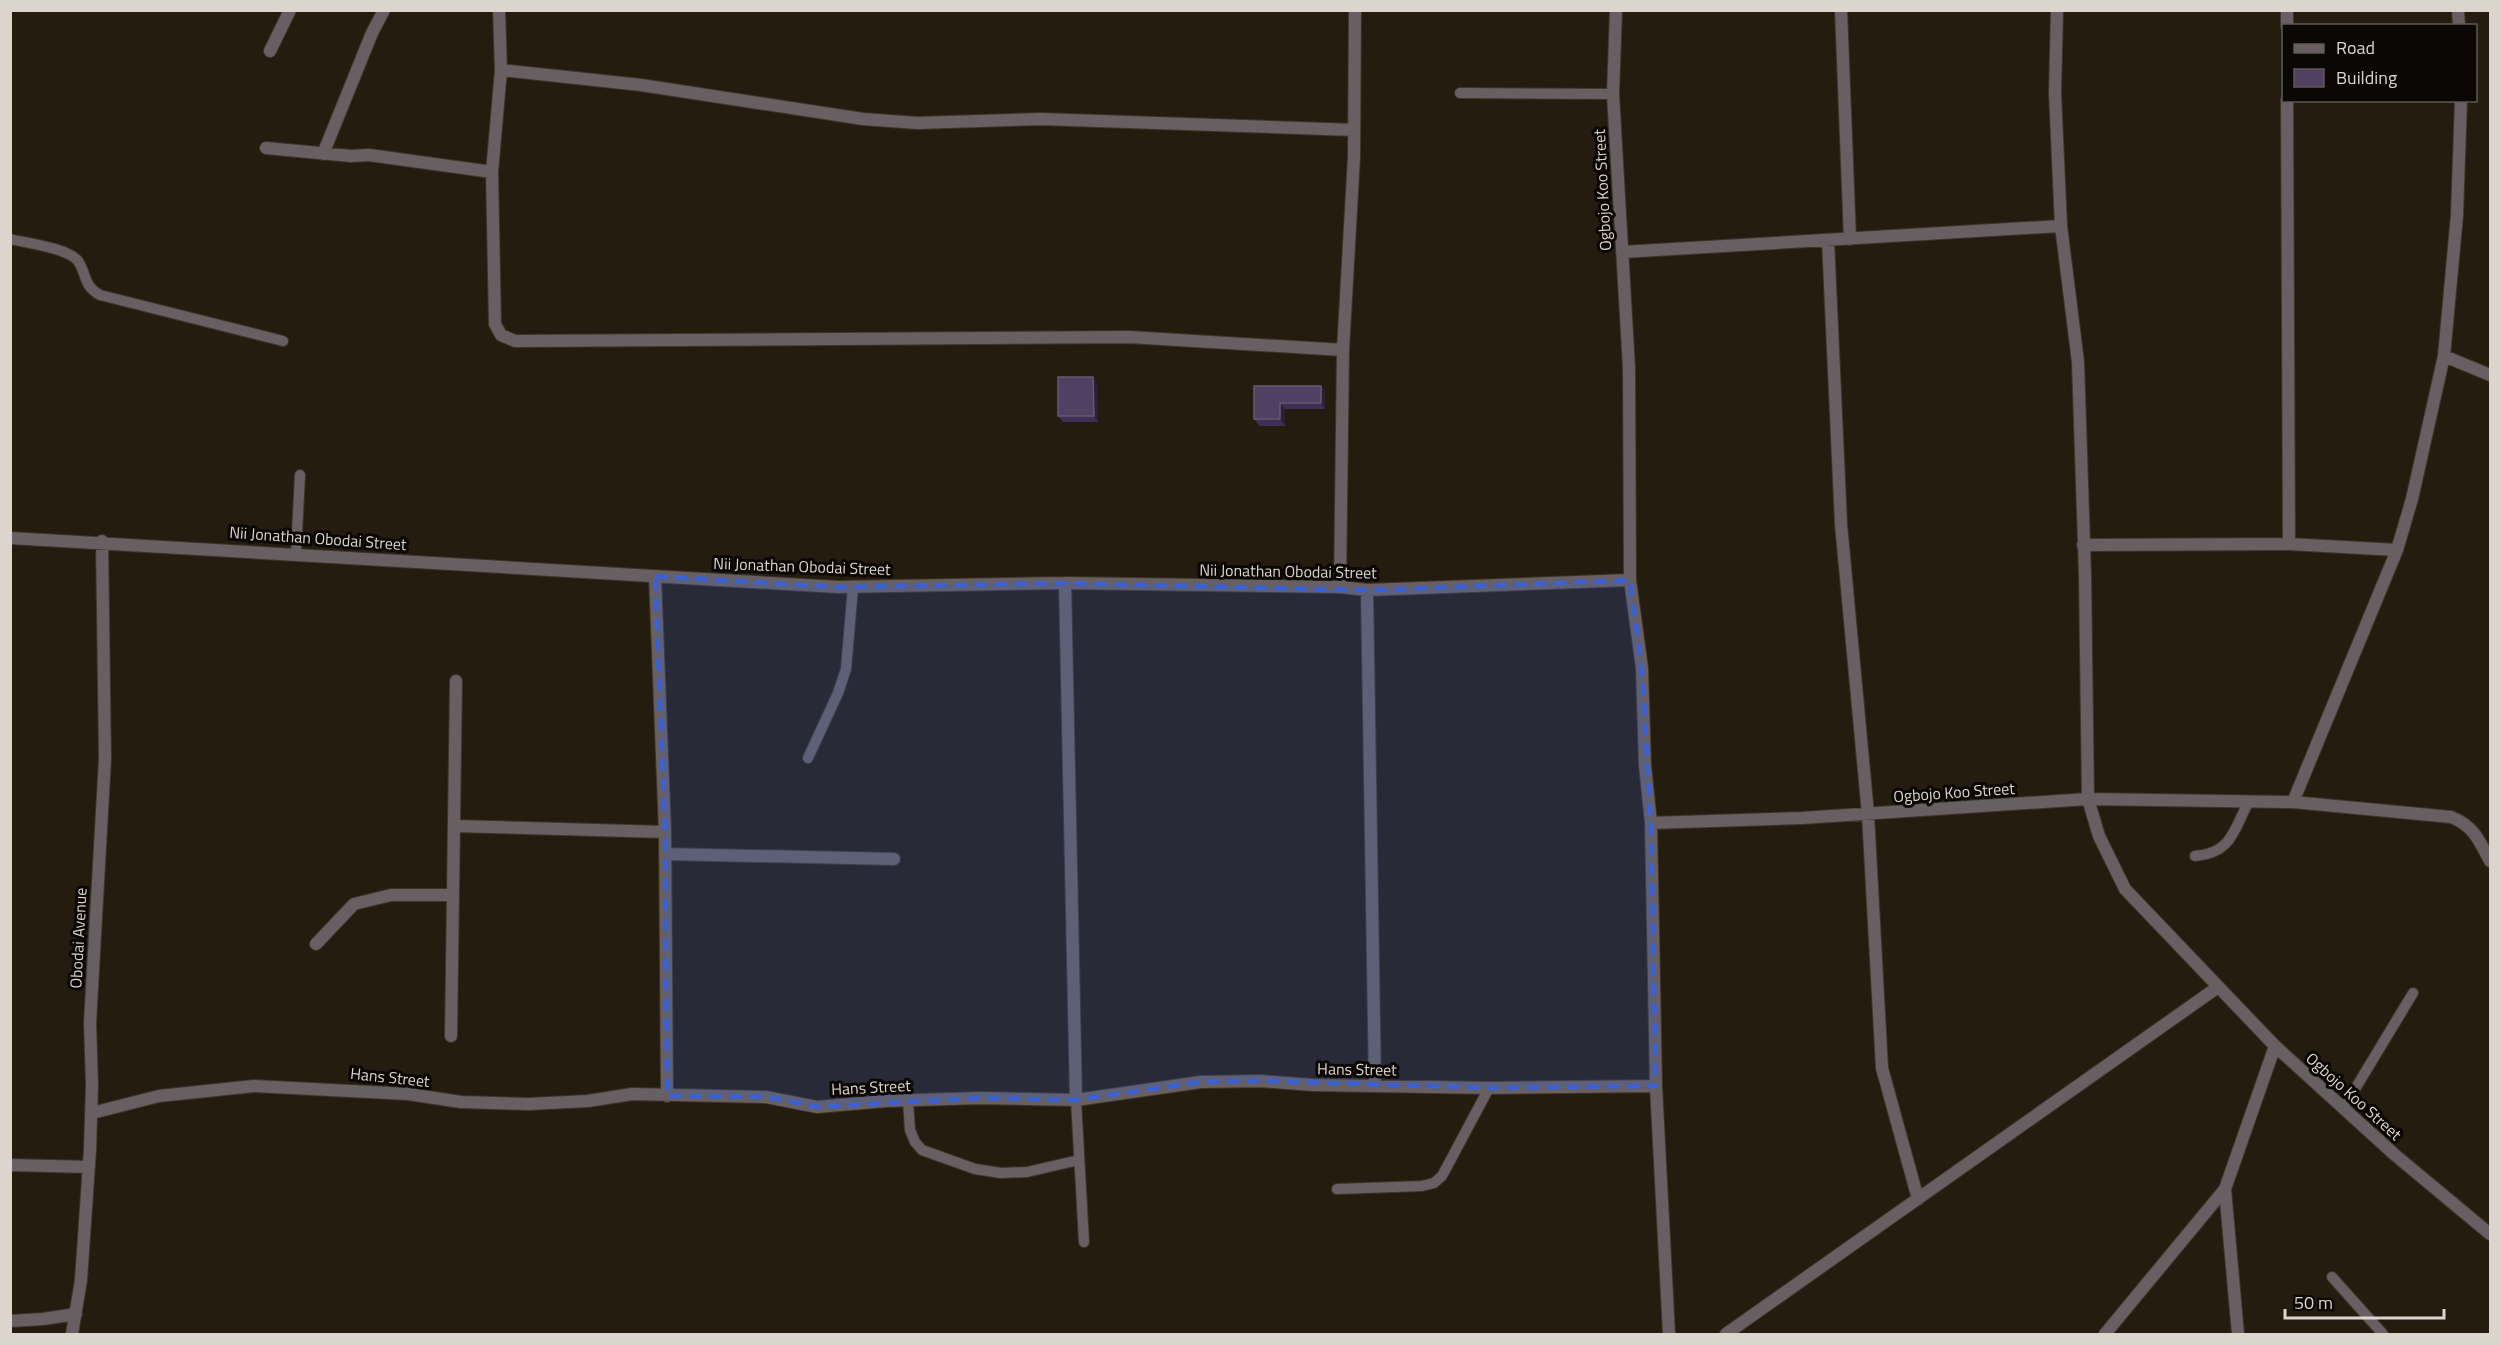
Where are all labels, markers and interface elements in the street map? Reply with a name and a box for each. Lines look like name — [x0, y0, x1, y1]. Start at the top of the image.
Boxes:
legend — [2282, 24, 2477, 102]
text: Road — [2336, 34, 2375, 61]
text: Building — [2336, 64, 2397, 91]
street label: Ogbojo Koo Street — [1587, 128, 1617, 251]
street label: Nii Jonathan Obodai Street — [229, 520, 408, 556]
street label: Nii Jonathan Obodai Street — [713, 551, 891, 581]
street label: Nii Jonathan Obodai Street — [1199, 557, 1377, 585]
street label: Ogbojo Koo Street — [1892, 776, 2016, 808]
street label: Obodai Avenue — [63, 887, 93, 989]
street label: Ogbojo Koo Street — [2301, 1046, 2408, 1146]
street label: Hans Street — [1317, 1056, 1397, 1082]
street label: Hans Street — [349, 1061, 431, 1093]
street label: Hans Street — [831, 1073, 912, 1101]
scale bar — [2285, 1282, 2444, 1320]
text: 50 m — [2294, 1289, 2333, 1316]

